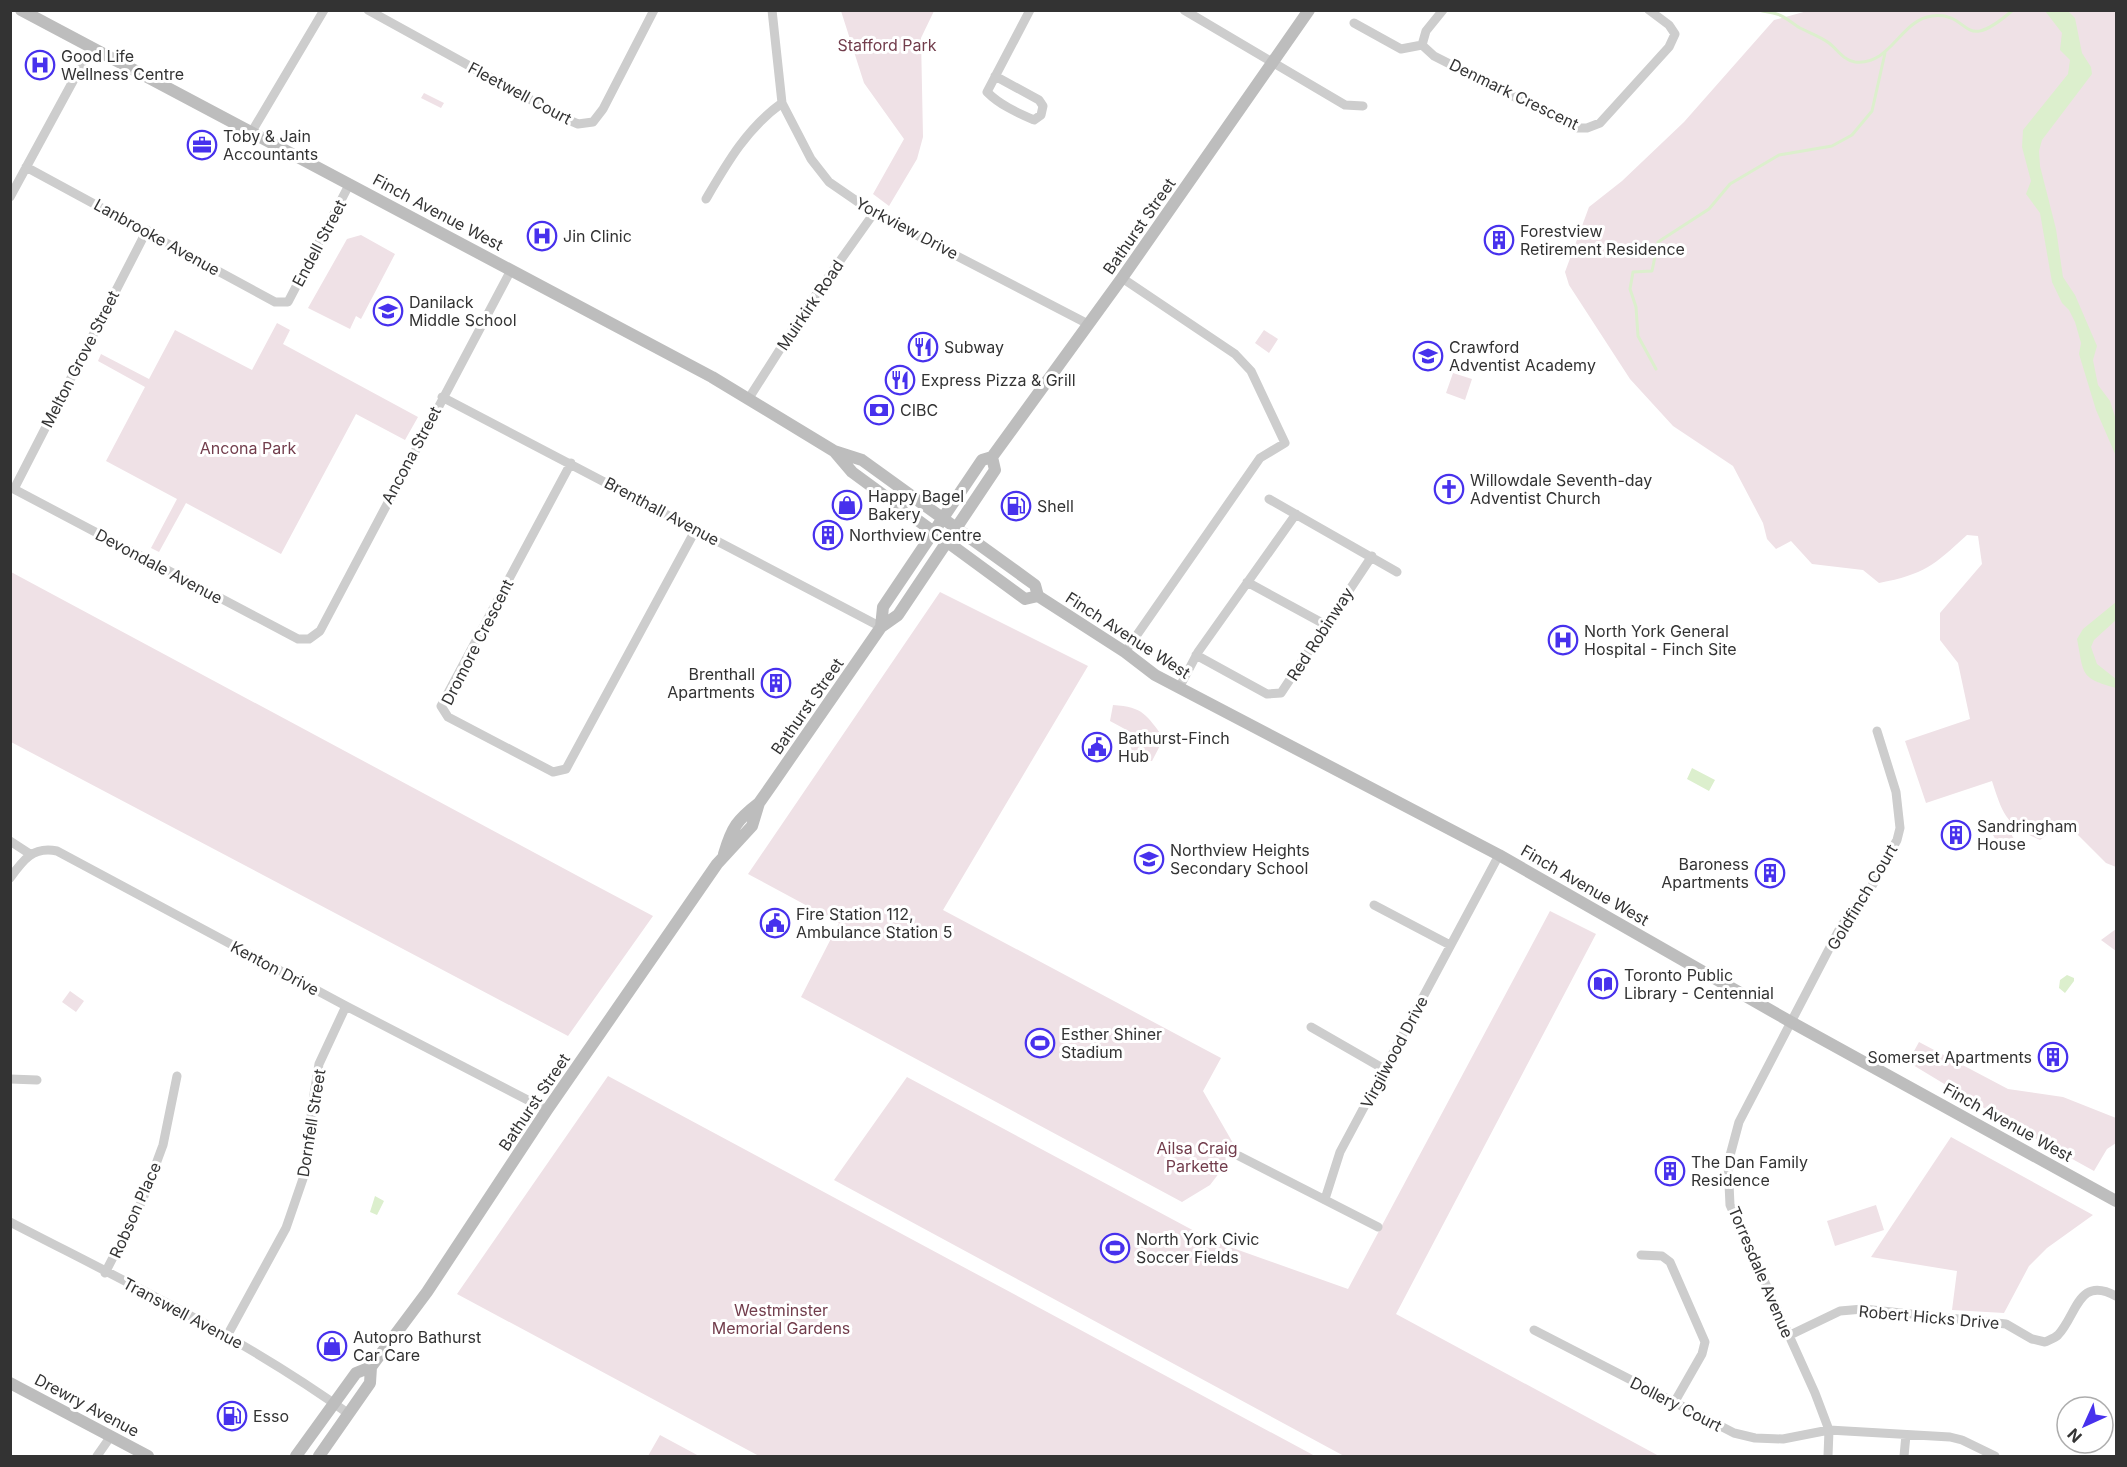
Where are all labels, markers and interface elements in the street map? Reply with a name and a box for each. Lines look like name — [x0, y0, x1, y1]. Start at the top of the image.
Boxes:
park label: Stafford Park — [837, 35, 937, 55]
place label: Good Life Wellness Centre — [61, 46, 184, 84]
hospital icon: Good Life Wellness Centre — [24, 49, 56, 81]
street label: Denmark Crescent — [1446, 54, 1582, 134]
street label: Fleetwell Court — [465, 57, 575, 129]
place label: Toby & Jain Accountants — [223, 126, 318, 164]
office icon: Toby & Jain Accountants — [186, 129, 218, 161]
street label: Finch Avenue West — [369, 169, 507, 255]
street label: Bathurst Street — [1098, 174, 1180, 278]
street label: Yorkview Drive — [852, 193, 962, 263]
street label: Lanbrooke Avenue — [91, 194, 223, 280]
street label: Endell Street — [288, 196, 350, 290]
hospital icon: Jin Clinic — [526, 220, 558, 252]
place label: Forestview Retirement Residence — [1520, 221, 1685, 259]
building icon: Forestview Retirement Residence — [1483, 224, 1515, 256]
place label: Jin Clinic — [563, 226, 632, 246]
street label: Muirkirk Road — [772, 256, 848, 354]
street label: Melton Grove Street — [37, 287, 123, 431]
place label: Danilack Middle School — [409, 292, 517, 330]
school or university icon: Danilack Middle School — [372, 295, 404, 327]
restaurant icon: Subway — [907, 331, 939, 363]
place label: Subway — [944, 337, 1004, 357]
place label: Crawford Adventist Academy — [1449, 337, 1596, 375]
school or university icon: Crawford Adventist Academy — [1412, 340, 1444, 372]
restaurant icon: Express Pizza & Grill — [884, 364, 916, 396]
place label: Express Pizza & Grill — [921, 370, 1076, 390]
bank icon: CIBC — [863, 394, 895, 426]
place label: CIBC — [900, 400, 938, 420]
street label: Ancona Street — [377, 403, 445, 507]
park label: Ancona Park — [200, 438, 296, 458]
place label: Willowdale Seventh-day Adventist Church — [1470, 470, 1652, 508]
street label: Brenthall Avenue — [601, 472, 723, 550]
church icon: Willowdale Seventh-day Adventist Church — [1433, 473, 1465, 505]
place label: Happy Bagel Bakery — [868, 486, 964, 524]
shop icon: Happy Bagel Bakery — [831, 489, 863, 521]
fuel station icon: Shell — [1000, 490, 1032, 522]
place label: Shell — [1037, 496, 1074, 516]
building icon: Northview Centre — [812, 519, 844, 551]
street label: Devondale Avenue — [92, 524, 226, 608]
place label: Northview Centre — [849, 525, 982, 545]
street label: Dromore Crescent — [437, 576, 517, 708]
street label: Red Robinway — [1282, 584, 1358, 684]
street label: Finch Avenue West — [1062, 587, 1194, 683]
place label: North York General Hospital - Finch Site — [1584, 621, 1737, 659]
hospital icon: North York General Hospital - Finch Site — [1547, 624, 1579, 656]
street label: Bathurst Street — [766, 654, 848, 758]
place label: Brenthall Apartments — [667, 664, 755, 702]
building icon: Brenthall Apartments — [760, 667, 792, 699]
place label: Bathurst-Finch Hub — [1118, 728, 1230, 766]
public building icon: Bathurst-Finch Hub — [1081, 731, 1113, 763]
place label: Sandringham House — [1977, 816, 2077, 854]
building icon: Sandringham House — [1940, 819, 1972, 851]
place label: Northview Heights Secondary School — [1170, 840, 1310, 878]
street label: Finch Avenue West — [1517, 840, 1653, 930]
street label: Goldfinch Court — [1823, 840, 1901, 954]
school or university icon: Northview Heights Secondary School — [1133, 843, 1165, 875]
place label: Baroness Apartments — [1661, 854, 1749, 892]
building icon: Baroness Apartments — [1754, 857, 1786, 889]
place label: Fire Station 112, Ambulance Station 5 — [796, 904, 953, 942]
public building icon: Fire Station 112, Ambulance Station 5 — [759, 907, 791, 939]
street label: Kenton Drive — [227, 936, 323, 1000]
place label: Toronto Public Library - Centennial — [1624, 965, 1774, 1003]
library icon: Toronto Public Library - Centennial — [1587, 968, 1619, 1000]
street label: Virgilwood Drive — [1356, 992, 1432, 1112]
place label: Esther Shiner Stadium — [1061, 1024, 1162, 1062]
sports icon: Esther Shiner Stadium — [1024, 1027, 1056, 1059]
building icon: Somerset Apartments — [2037, 1041, 2069, 1073]
place label: Somerset Apartments — [1867, 1047, 2032, 1067]
street label: Bathurst Street — [494, 1050, 574, 1154]
street label: Dornfell Street — [293, 1068, 329, 1178]
street label: Finch Avenue West — [1940, 1078, 2076, 1166]
park label: Ailsa Craig Parkette — [1156, 1138, 1238, 1176]
place label: The Dan Family Residence — [1691, 1152, 1808, 1190]
building icon: The Dan Family Residence — [1654, 1155, 1686, 1187]
street label: Robson Place — [105, 1159, 165, 1261]
street label: Torresdale Avenue — [1724, 1203, 1798, 1341]
place label: North York Civic Soccer Fields — [1136, 1229, 1259, 1267]
sports icon: North York Civic Soccer Fields — [1099, 1232, 1131, 1264]
street label: Transwell Avenue — [120, 1273, 246, 1353]
park label: Westminster Memorial Gardens — [712, 1300, 850, 1338]
street label: Robert Hicks Drive — [1858, 1301, 2000, 1333]
place label: Autopro Bathurst Car Care — [353, 1327, 481, 1365]
shop icon: Autopro Bathurst Car Care — [316, 1330, 348, 1362]
street label: Drewry Avenue — [31, 1369, 143, 1441]
street label: Dollery Court — [1627, 1372, 1725, 1436]
north arrow — [2055, 1395, 2115, 1455]
fuel station icon: Esso — [216, 1400, 248, 1432]
place label: Esso — [253, 1406, 289, 1426]
text: N — [2063, 1424, 2086, 1447]

